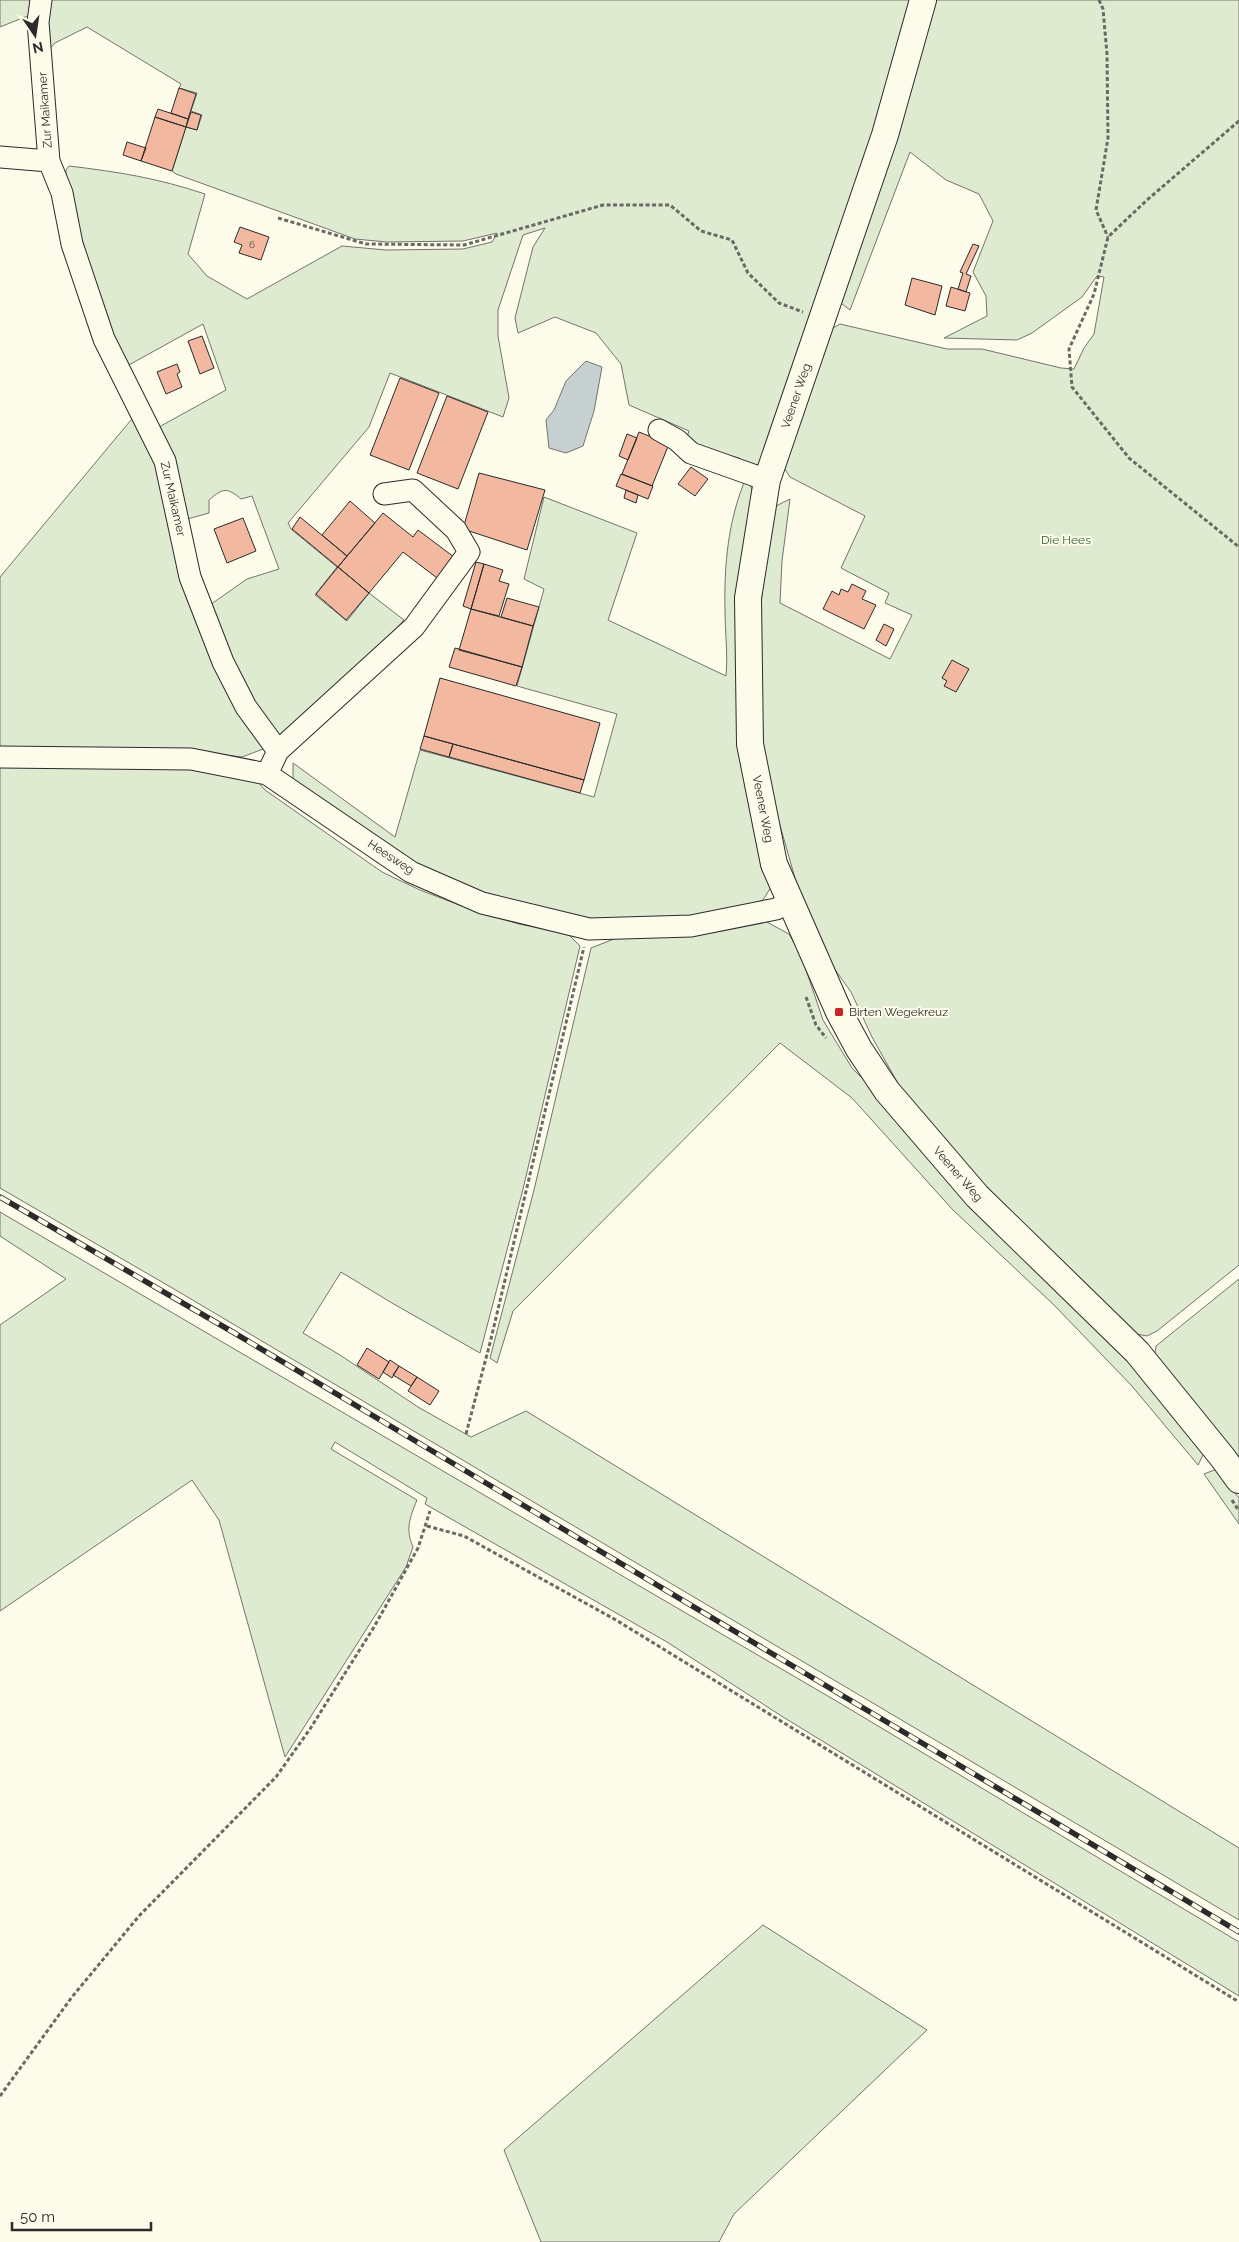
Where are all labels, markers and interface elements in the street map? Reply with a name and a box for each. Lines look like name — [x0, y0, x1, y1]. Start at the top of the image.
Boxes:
north arrow — [10, 10, 60, 60]
text: N — [31, 39, 45, 57]
street label: Zur Maikamer — [35, 71, 55, 149]
house number: 6 — [249, 239, 255, 250]
street label: Veener Weg — [778, 361, 814, 431]
street label: Zur Maikamer — [158, 460, 189, 539]
park label: Die Hees — [1041, 533, 1091, 547]
street label: Veener Weg — [750, 774, 776, 844]
street label: Heesweg — [365, 837, 417, 877]
place label: Birten Wegekreuz — [849, 1005, 948, 1019]
marker: Birten Wegekreuz — [833, 1006, 845, 1018]
street label: Veener Weg — [930, 1144, 986, 1204]
scale bar — [12, 2200, 151, 2232]
text: 50 m — [20, 2208, 55, 2226]

